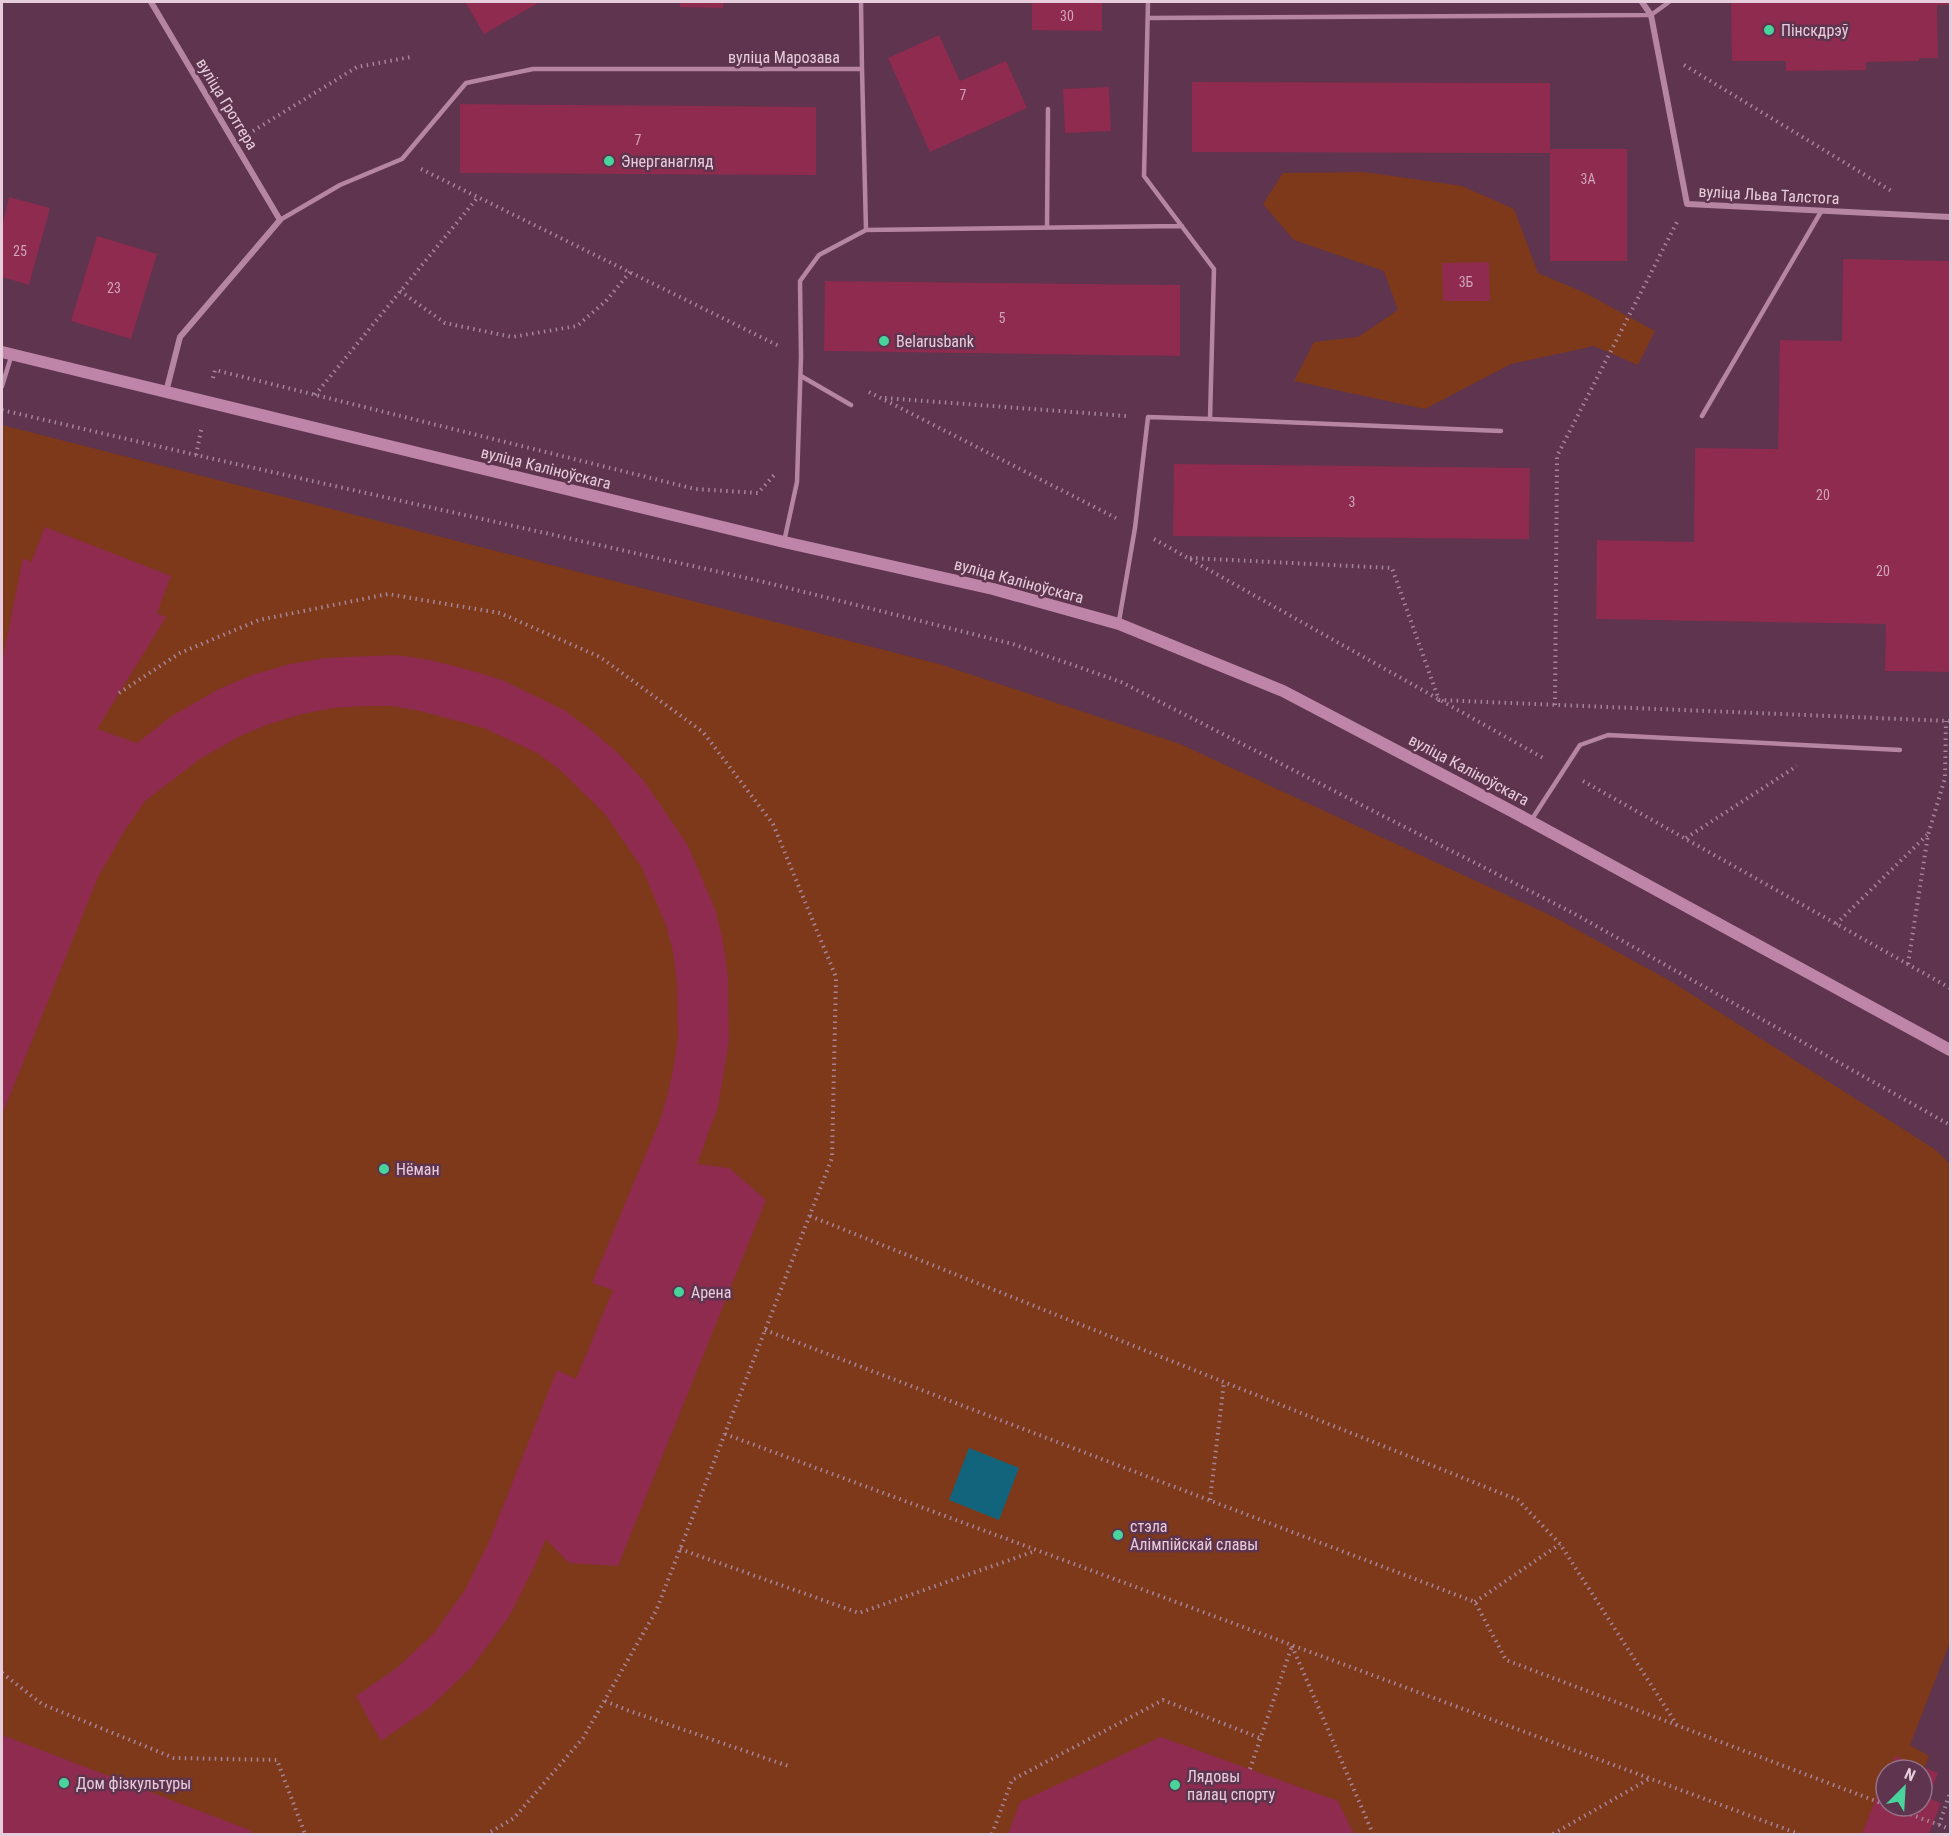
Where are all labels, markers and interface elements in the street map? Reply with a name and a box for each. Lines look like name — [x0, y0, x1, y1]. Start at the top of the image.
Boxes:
house number: 30 — [1060, 8, 1074, 24]
place label: Пінскдрэў — [1781, 21, 1849, 40]
marker: Пінскдрэў — [1762, 23, 1776, 37]
street label: вуліца Марозава — [728, 48, 840, 67]
street label: вуліца Гротгера — [192, 55, 262, 153]
house number: 7 — [960, 87, 967, 103]
house number: 7 — [635, 132, 642, 148]
place label: Энерганагляд — [621, 152, 714, 171]
marker: Энерганагляд — [602, 154, 616, 168]
house number: 3А — [1581, 171, 1595, 187]
street label: вуліца Льва Талстога — [1698, 182, 1840, 208]
house number: 25 — [13, 243, 27, 259]
house number: 3Б — [1459, 274, 1474, 290]
house number: 23 — [107, 280, 121, 296]
house number: 5 — [999, 310, 1006, 326]
place label: Belarusbank — [896, 332, 975, 351]
marker: Belarusbank — [877, 334, 891, 348]
street label: вуліца Каліноўскага — [479, 443, 613, 493]
house number: 20 — [1816, 487, 1830, 503]
house number: 3 — [1349, 494, 1355, 510]
street label: вуліца Каліноўскага — [952, 555, 1086, 607]
house number: 20 — [1876, 563, 1890, 579]
street label: вуліца Каліноўскага — [1406, 730, 1532, 810]
place label: Нёман — [396, 1160, 440, 1179]
marker: Нёман — [377, 1162, 391, 1176]
place label: Арена — [691, 1283, 731, 1302]
marker: Арена — [672, 1285, 686, 1299]
place label: стэла Алімпійскай славы — [1130, 1517, 1258, 1554]
marker: стэла Алімпійскай славы — [1111, 1528, 1125, 1542]
north arrow — [1874, 1758, 1934, 1818]
text: N — [1902, 1764, 1918, 1785]
place label: Лядовы палац спорту — [1187, 1767, 1275, 1804]
place label: Дом фізкультуры — [76, 1774, 191, 1793]
marker: Дом фізкультуры — [57, 1776, 71, 1790]
marker: Лядовы палац спорту — [1168, 1778, 1182, 1792]

